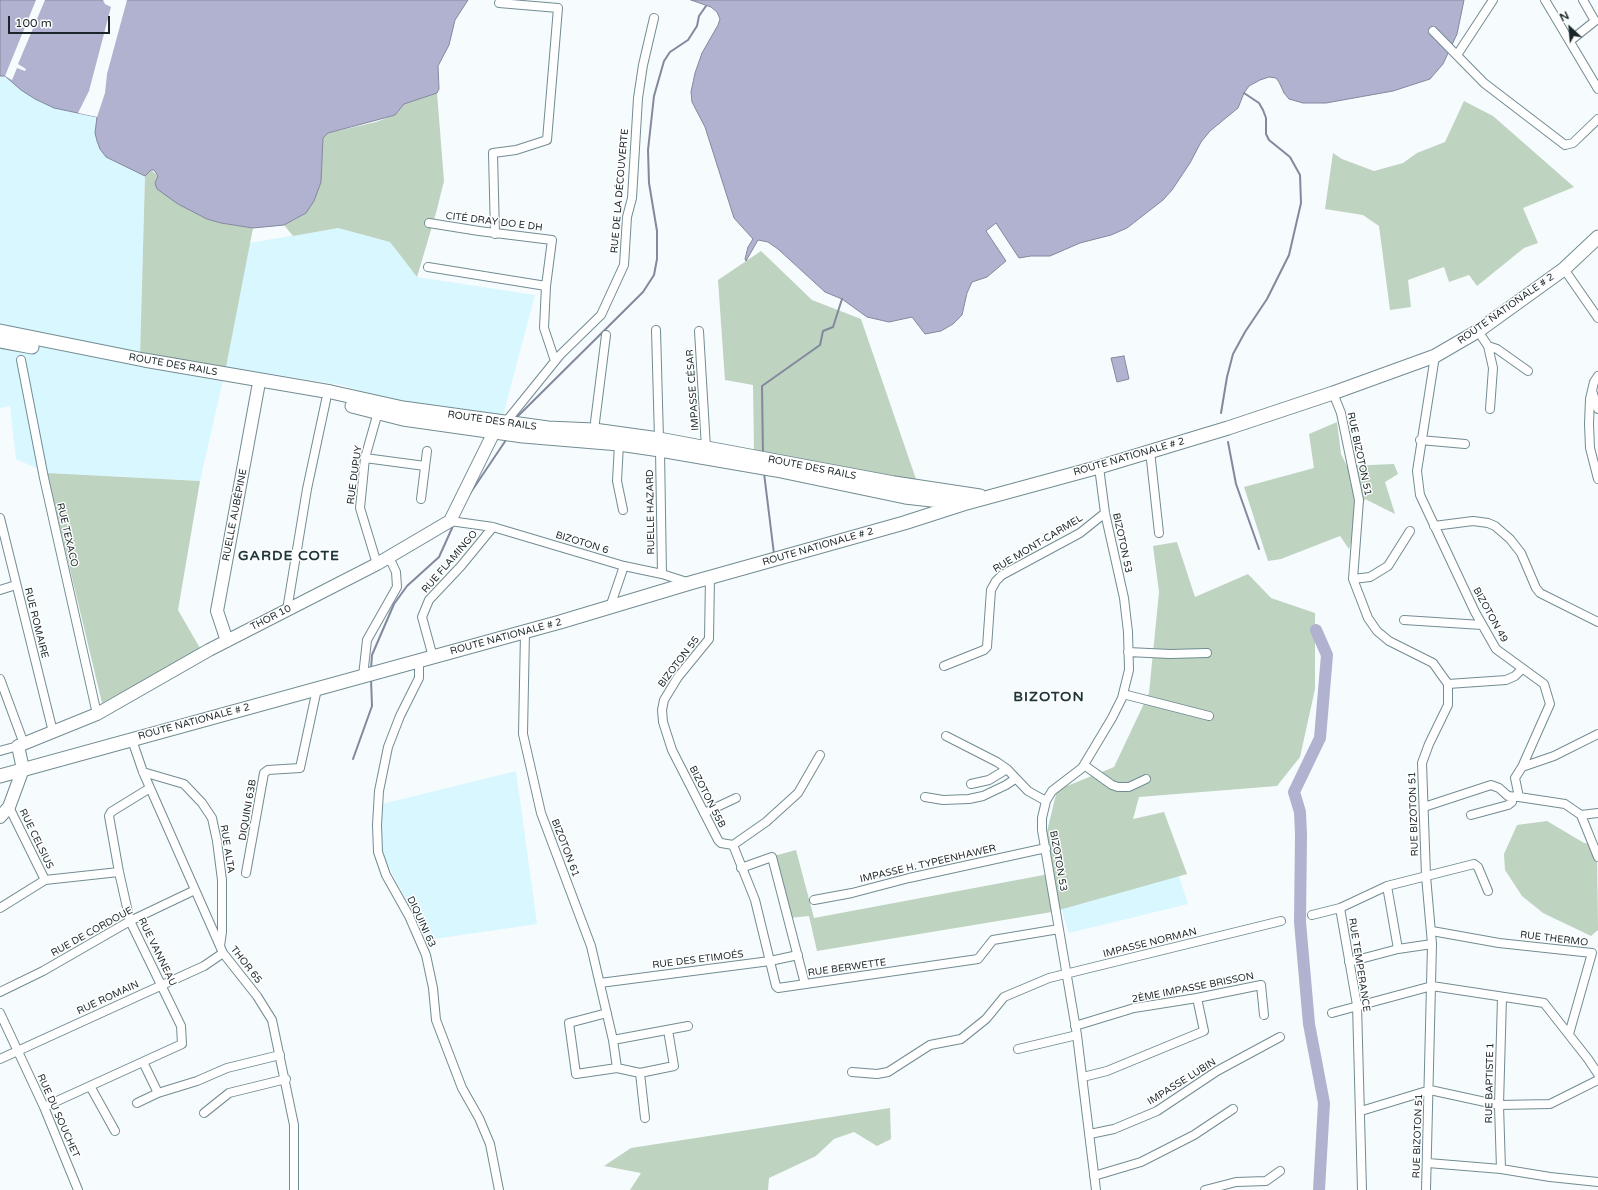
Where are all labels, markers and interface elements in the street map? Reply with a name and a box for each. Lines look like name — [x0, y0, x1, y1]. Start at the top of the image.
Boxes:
scale bar — [10, 8, 112, 34]
north arrow — [1550, 8, 1590, 48]
text: N — [1558, 9, 1571, 25]
text: 100 m — [15, 16, 52, 30]
street label: RUE DE LA DÉCOUVERTE — [609, 128, 631, 254]
street label: CITÉ DRAY DO E DH — [445, 210, 543, 234]
street label: ROUTE NATIONALE # 2 — [1455, 271, 1557, 347]
street label: IMPASSE CÉSAR — [684, 349, 702, 431]
street label: ROUTE DES RAILS — [128, 351, 218, 379]
street label: ROUTE DES RAILS — [447, 409, 537, 433]
street label: RUE BIZOTON 51 — [1344, 411, 1374, 497]
street label: ROUTE NATIONALE # 2 — [1072, 435, 1186, 479]
street label: RUE DUPUY — [345, 445, 365, 505]
street label: ROUTE DES RAILS — [767, 454, 857, 482]
street label: RUELLE AUBÉPINE — [220, 468, 250, 562]
street label: RUELLE HAZARD — [644, 469, 658, 555]
street label: RUE TEXACO — [54, 502, 80, 568]
street label: RUE MONT-CARMEL — [991, 512, 1085, 576]
street label: BIZOTON 53 — [1110, 512, 1134, 574]
street label: ROUTE NATIONALE # 2 — [761, 525, 875, 569]
street label: RUE FLAMINGO — [420, 528, 480, 596]
street label: BIZOTON 6 — [554, 529, 610, 557]
district label: GARDE COTE — [238, 548, 340, 564]
street label: BIZOTON 49 — [1470, 585, 1510, 645]
street label: RUE ROMAIRE — [21, 586, 51, 660]
street label: THOR 10 — [249, 603, 293, 633]
street label: ROUTE NATIONALE # 2 — [449, 616, 563, 658]
street label: BIZOTON 55 — [656, 634, 702, 690]
district label: BIZOTON — [1013, 689, 1085, 705]
street label: ROUTE NATIONALE # 2 — [137, 701, 251, 743]
street label: BIZOTON 55B — [686, 764, 728, 830]
street label: RUE BIZOTON 51 — [1407, 771, 1421, 857]
street label: DIQUINI 63B — [237, 778, 259, 842]
street label: RUE CELSIUS — [16, 807, 56, 871]
street label: BIZOTON 61 — [548, 817, 582, 879]
street label: RUE ALTA — [217, 824, 237, 874]
street label: BIZOTON 53 — [1047, 830, 1069, 892]
street label: IMPASSE H. TYPEENHAWER — [859, 842, 997, 886]
street label: DIQUINI 63 — [404, 895, 438, 949]
street label: RUE DE CORDOUE — [49, 905, 135, 959]
street label: RUE VANNEAU — [135, 916, 179, 988]
street label: RUE TEMPERANCE — [1346, 917, 1372, 1013]
street label: IMPASSE NORMAN — [1102, 926, 1198, 960]
street label: RUE THERMO — [1519, 929, 1589, 949]
street label: THOR 65 — [228, 944, 264, 986]
street label: RUE DES ETIMOÉS — [652, 948, 744, 972]
street label: RUE BERWETTE — [807, 957, 887, 979]
street label: 2ÈME IMPASSE BRISSON — [1131, 970, 1255, 1006]
street label: RUE ROMAIN — [75, 978, 141, 1018]
street label: RUE BAPTISTE 1 — [1483, 1042, 1497, 1124]
street label: IMPASSE LUBIN — [1146, 1056, 1218, 1108]
street label: RUE DU SOUCHET — [34, 1072, 82, 1160]
street label: RUE BIZOTON 51 — [1411, 1093, 1425, 1179]

